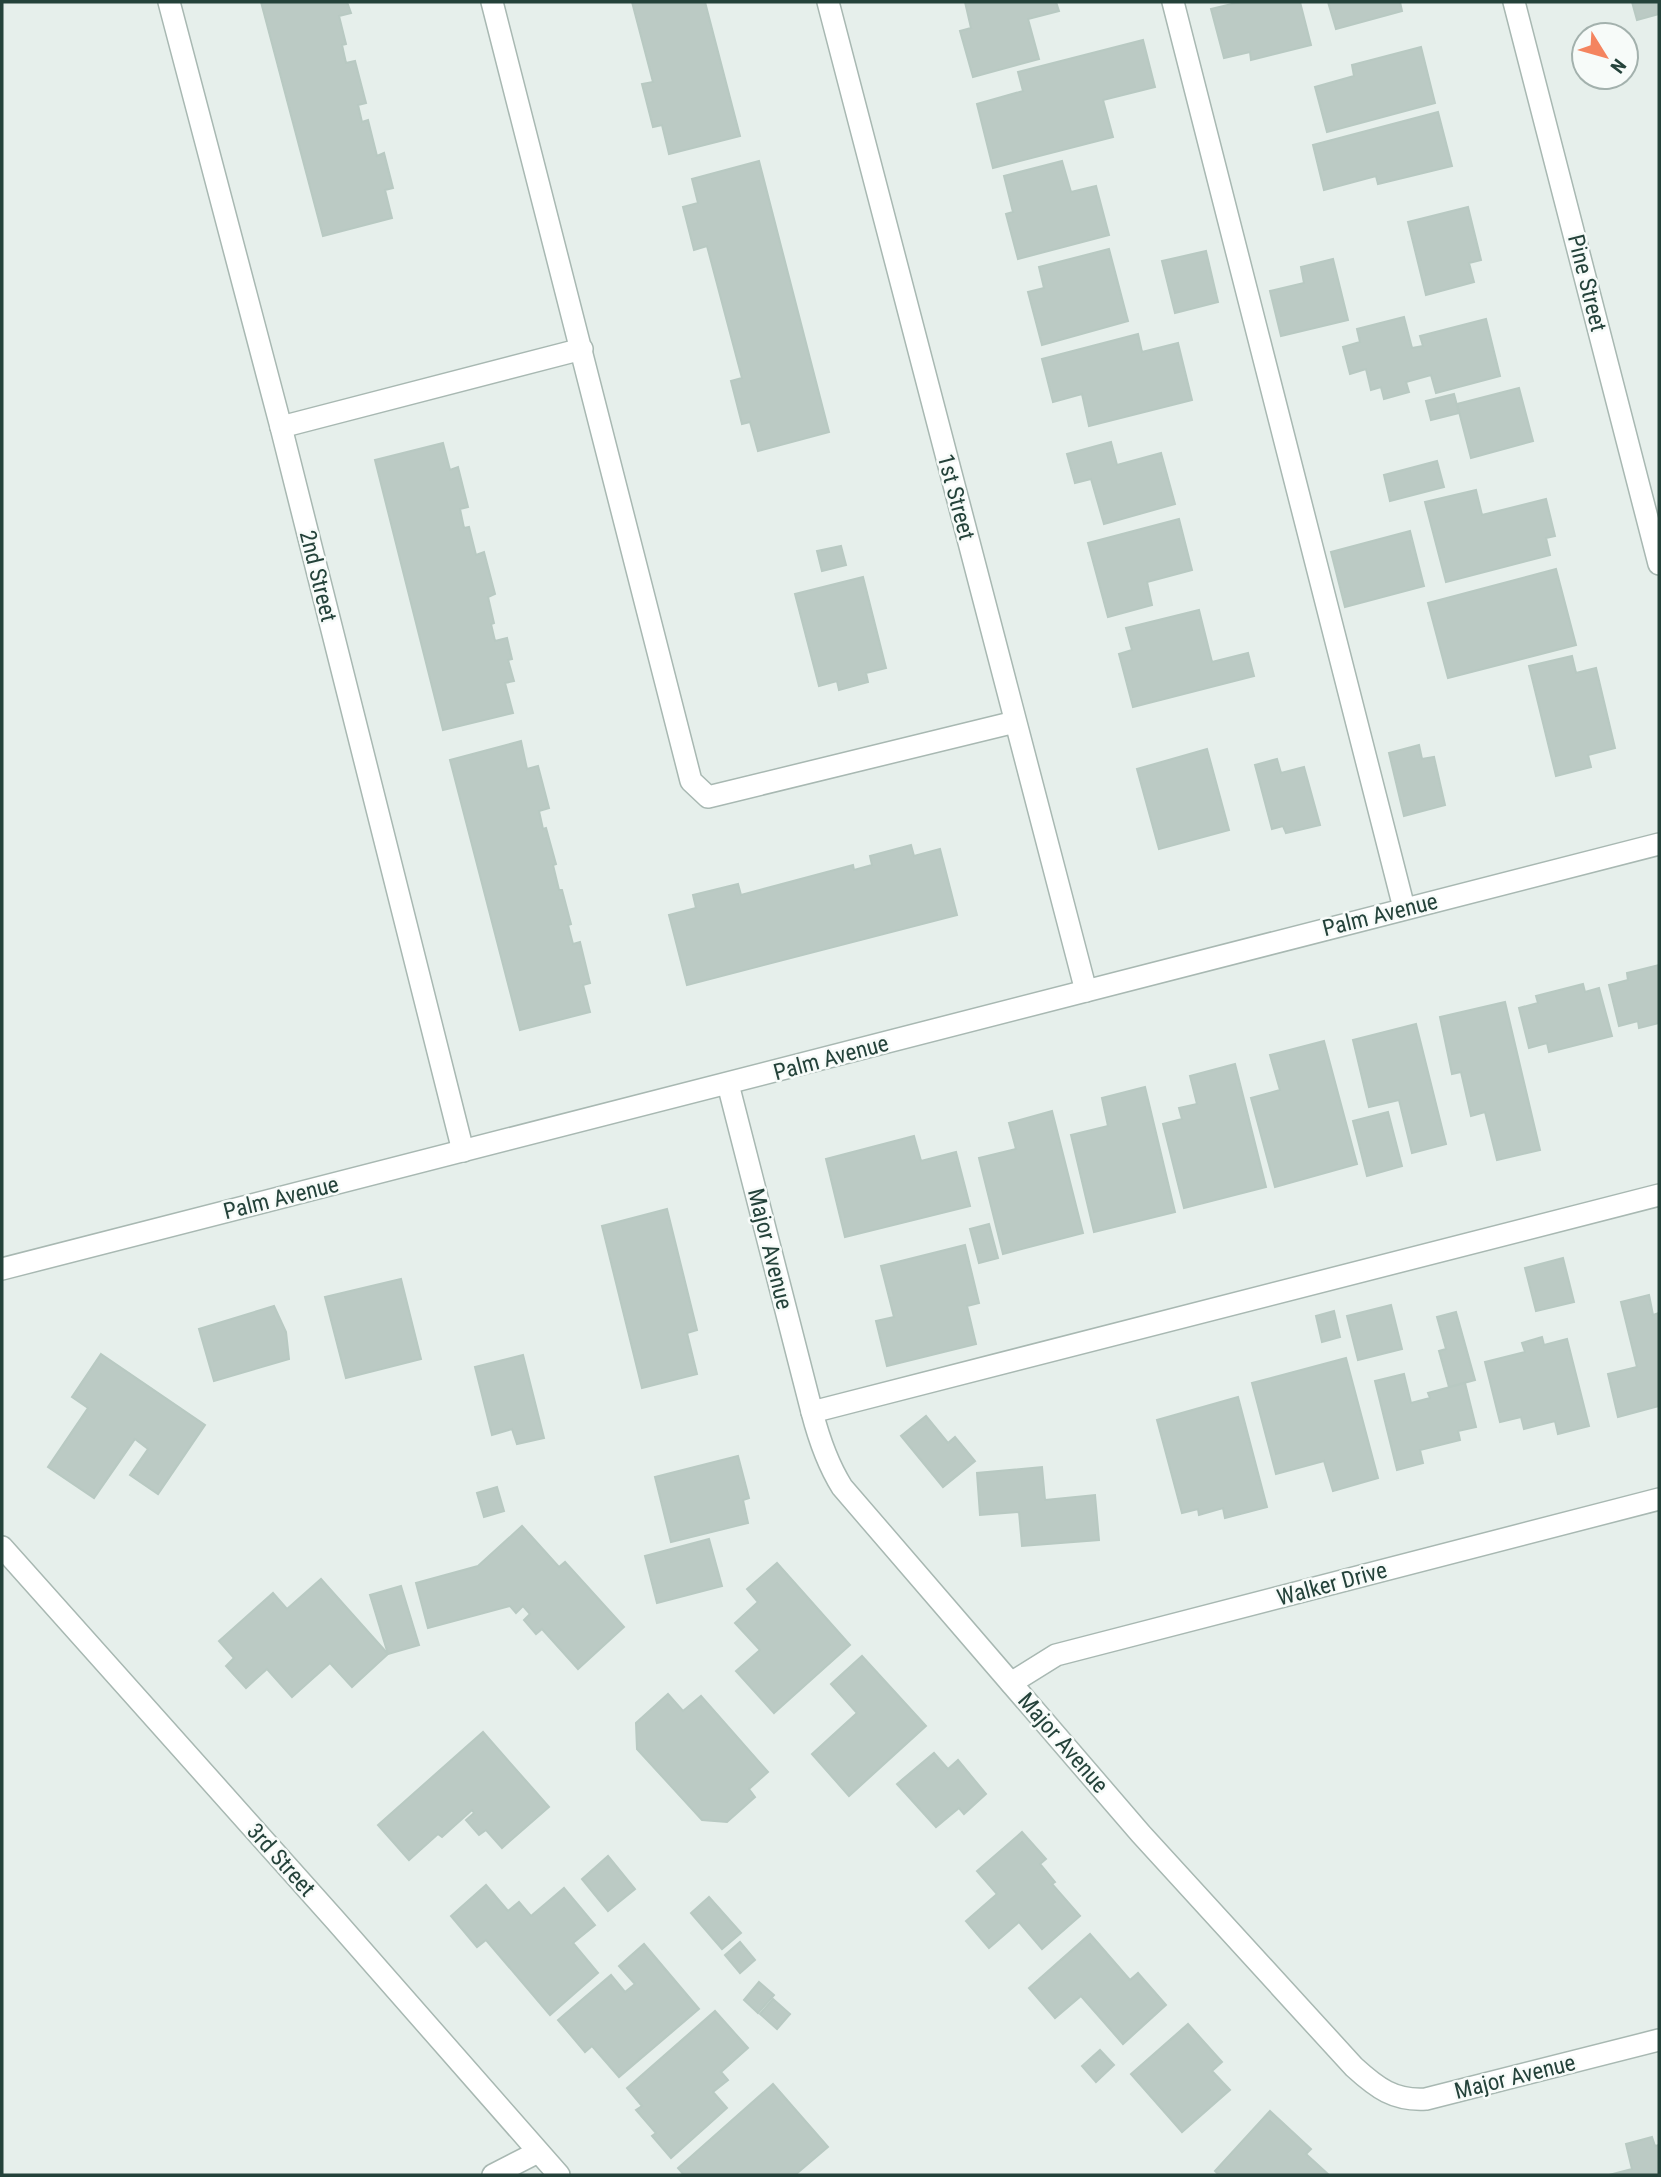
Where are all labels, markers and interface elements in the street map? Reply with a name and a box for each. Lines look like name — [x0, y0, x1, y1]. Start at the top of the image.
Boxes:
north arrow — [1570, 21, 1640, 91]
text: N — [1605, 54, 1631, 77]
street label: Pine Street — [1562, 232, 1612, 334]
street label: 1st Street — [932, 451, 980, 543]
street label: 2nd Street — [294, 528, 342, 624]
street label: Palm Avenue — [1320, 888, 1440, 942]
street label: Palm Avenue — [771, 1030, 891, 1086]
street label: Palm Avenue — [221, 1171, 341, 1225]
street label: Major Avenue — [742, 1186, 798, 1312]
street label: Walker Drive — [1274, 1556, 1390, 1612]
street label: Major Avenue — [1012, 1688, 1114, 1798]
street label: 3rd Street — [241, 1818, 321, 1902]
street label: Major Avenue — [1452, 2049, 1578, 2105]

